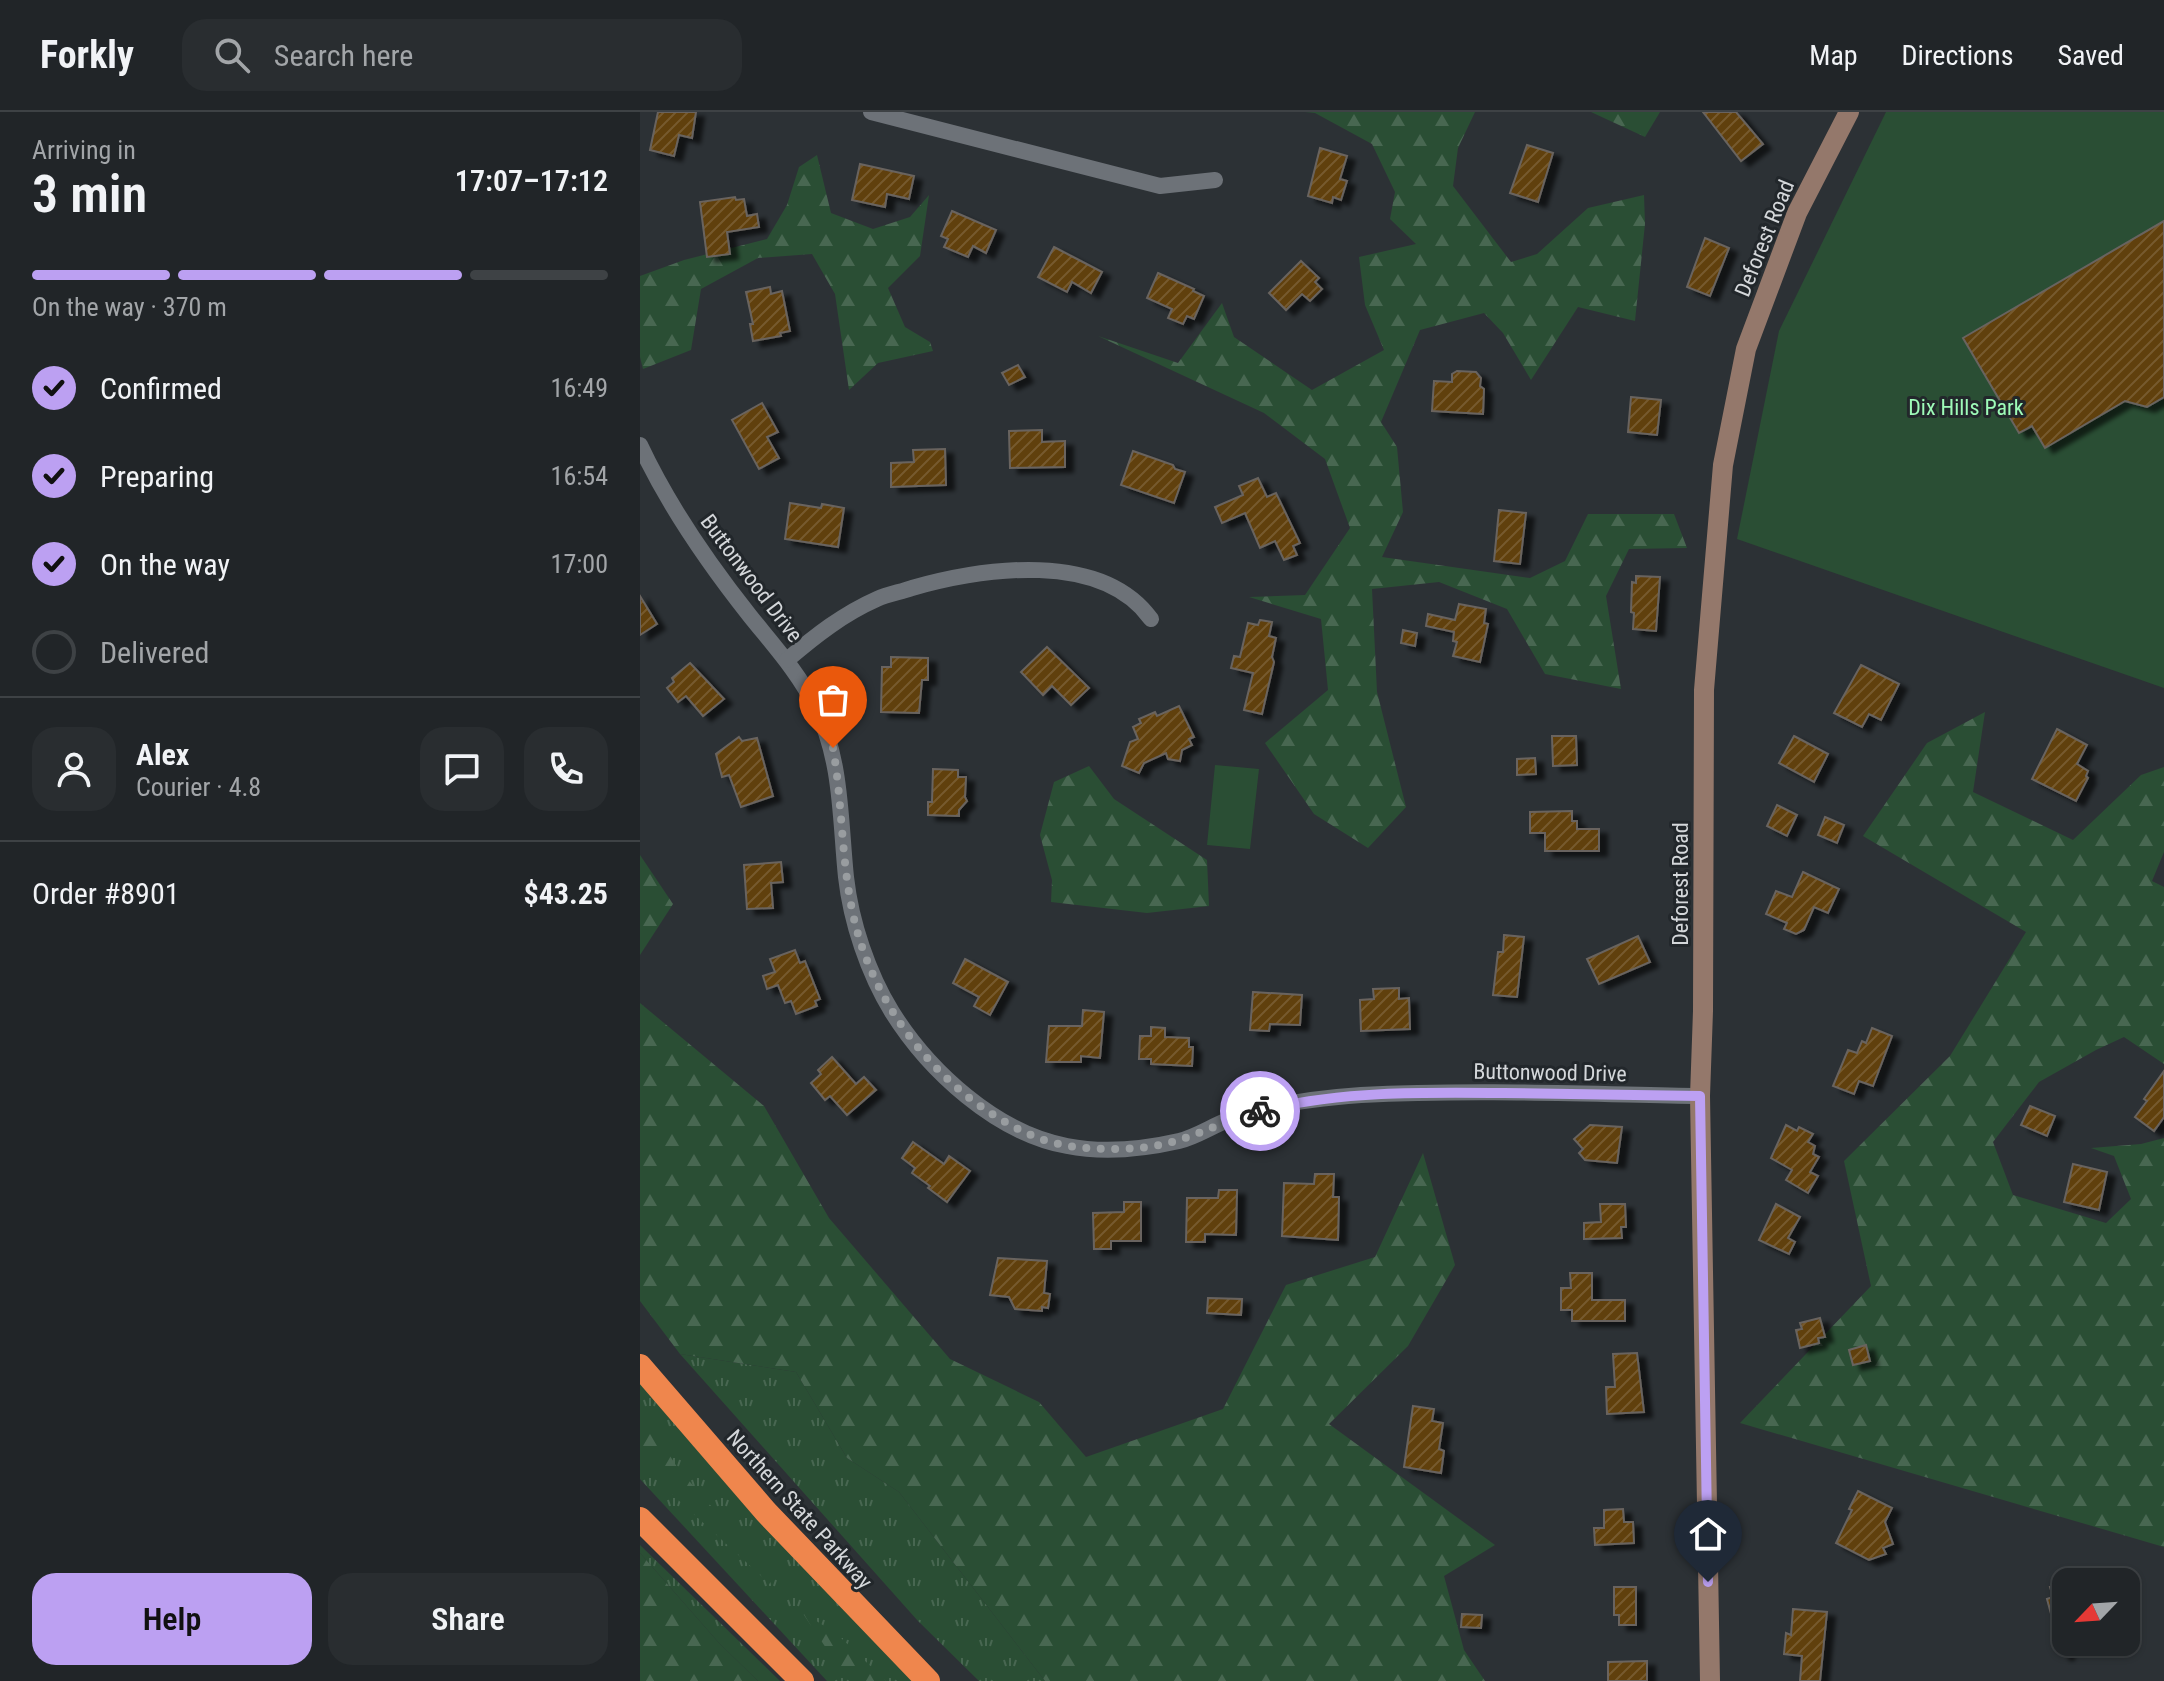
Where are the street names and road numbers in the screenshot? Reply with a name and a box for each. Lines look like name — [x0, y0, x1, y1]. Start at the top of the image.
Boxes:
street label: Deforest Road — [1730, 176, 1799, 300]
street label: Buttonwood Drive — [695, 510, 808, 647]
street label: Deforest Road — [1668, 822, 1693, 946]
street label: Buttonwood Drive — [1473, 1059, 1627, 1086]
street label: Northern State Parkway — [722, 1425, 878, 1594]

